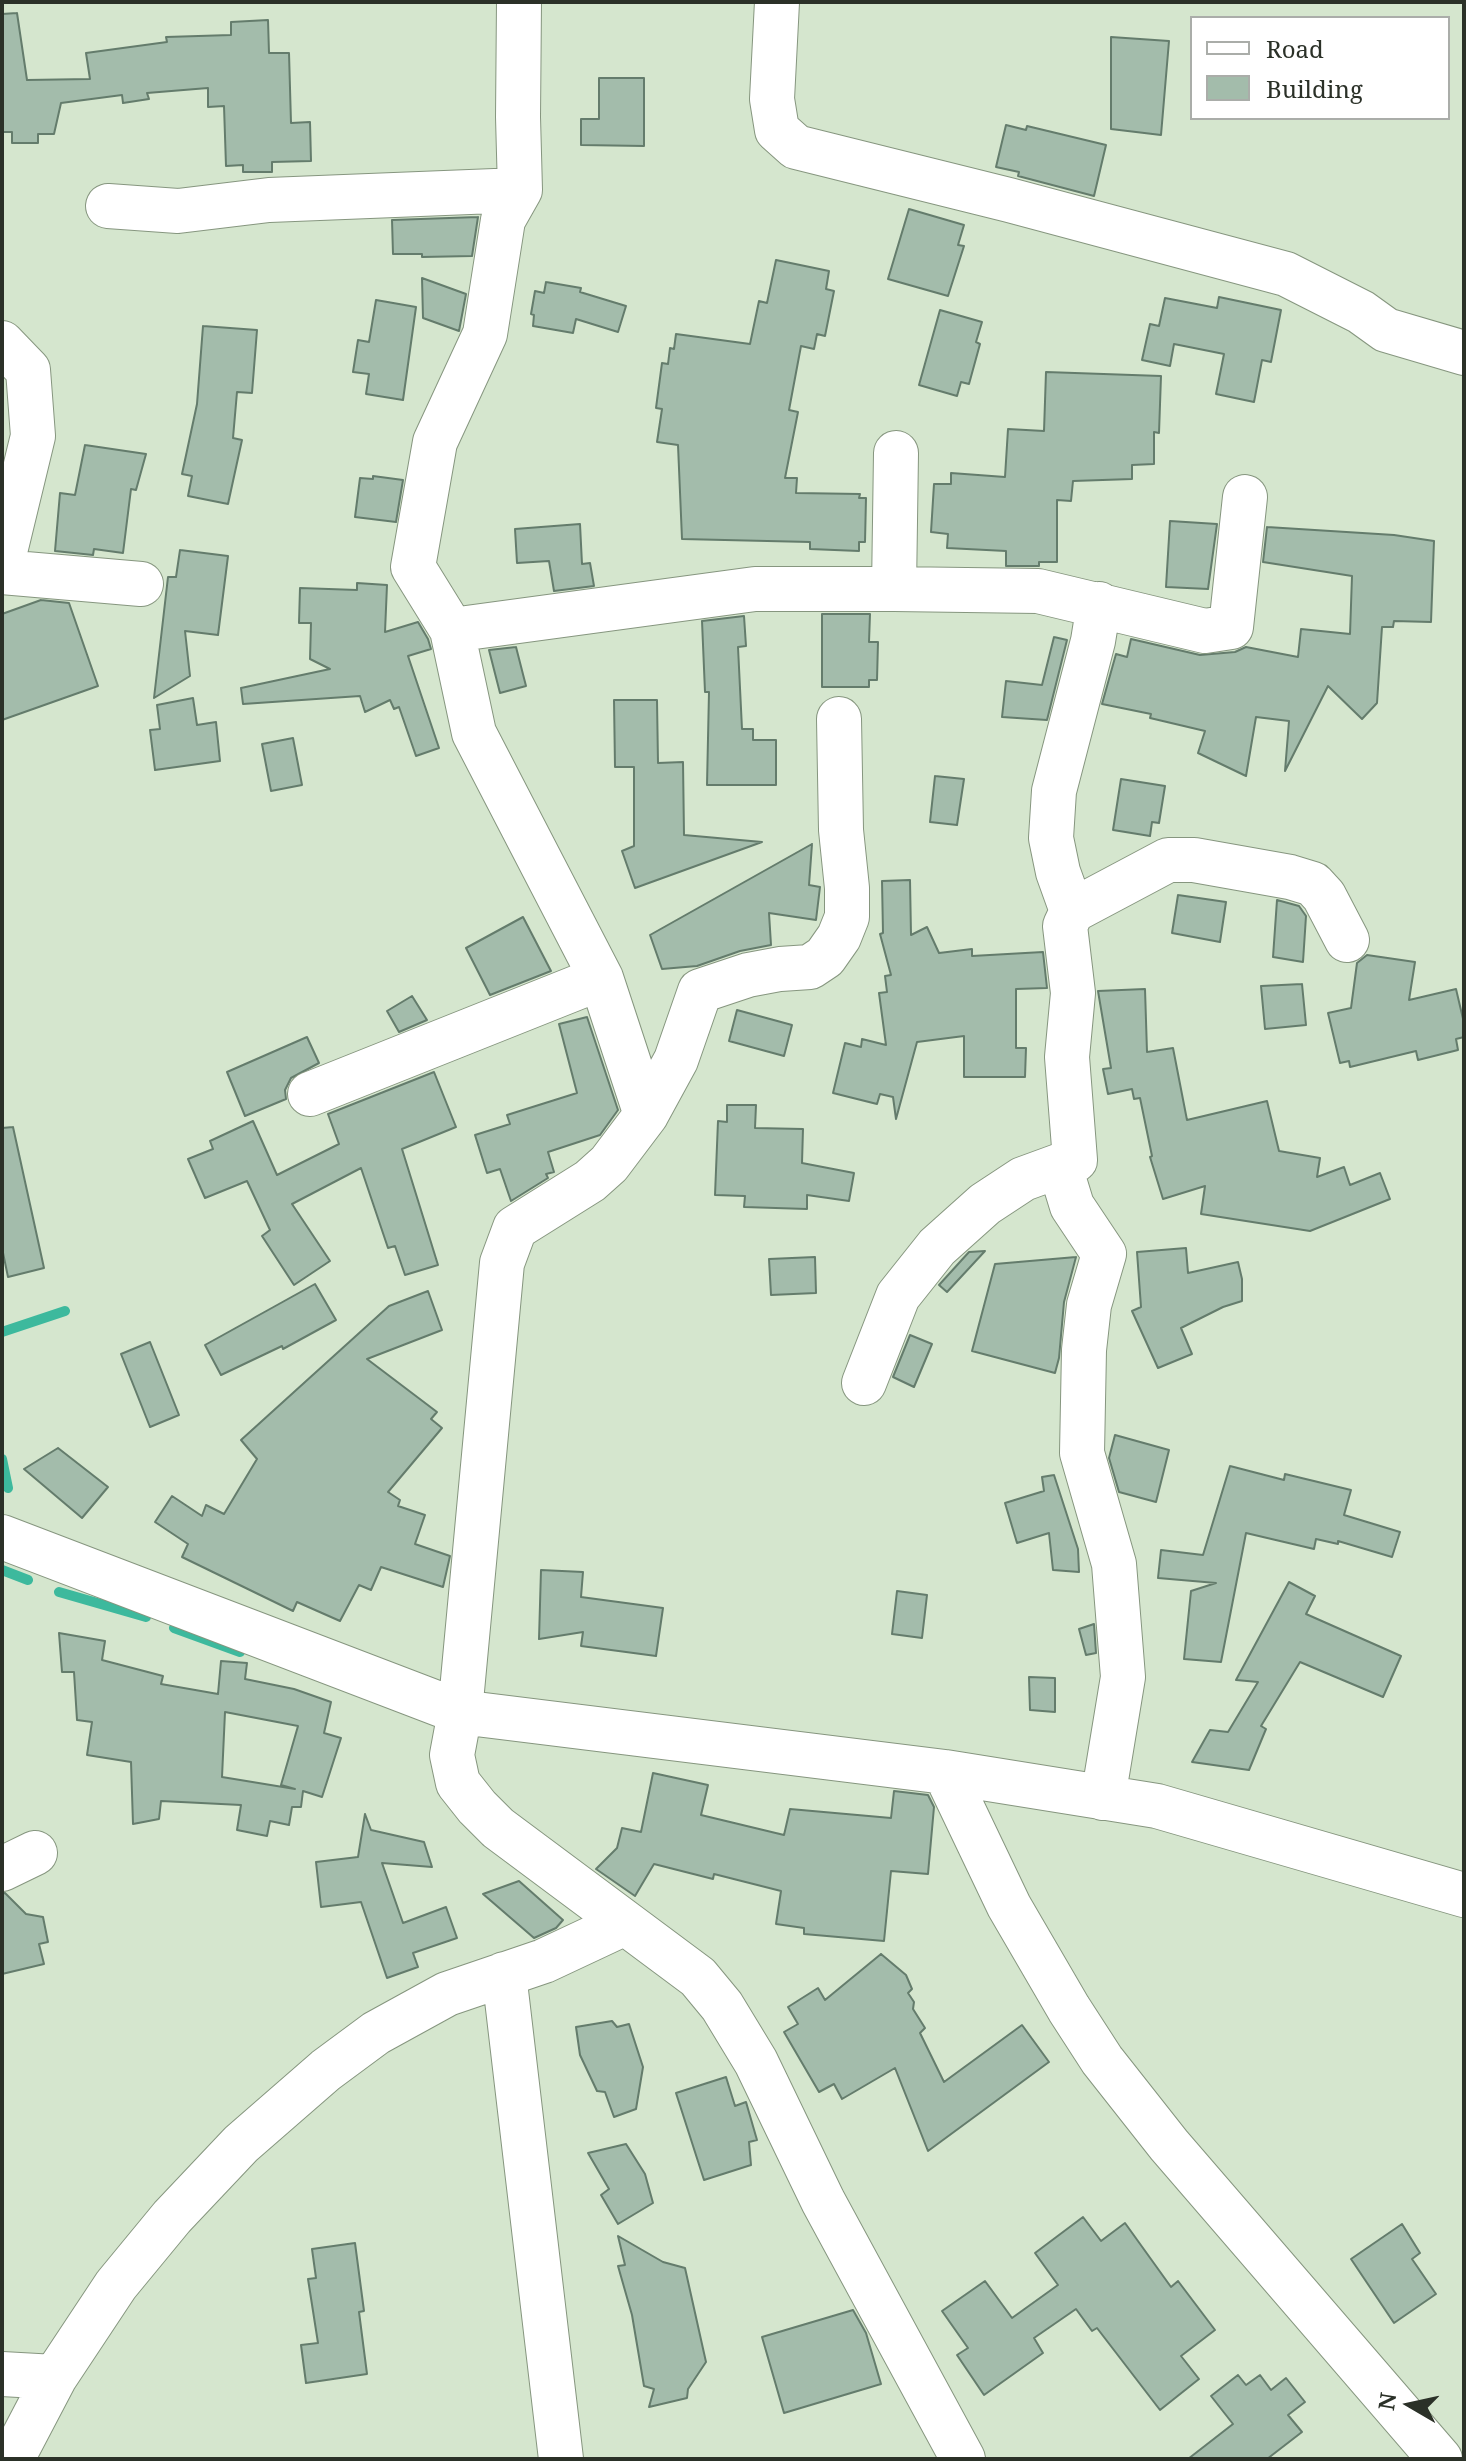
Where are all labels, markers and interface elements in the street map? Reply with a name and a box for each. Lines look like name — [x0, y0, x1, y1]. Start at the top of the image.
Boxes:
legend — [1190, 16, 1450, 120]
text: Road — [1266, 32, 1324, 65]
text: Building — [1266, 72, 1363, 105]
north arrow — [1370, 2365, 1450, 2445]
text: N — [1370, 2390, 1402, 2412]

